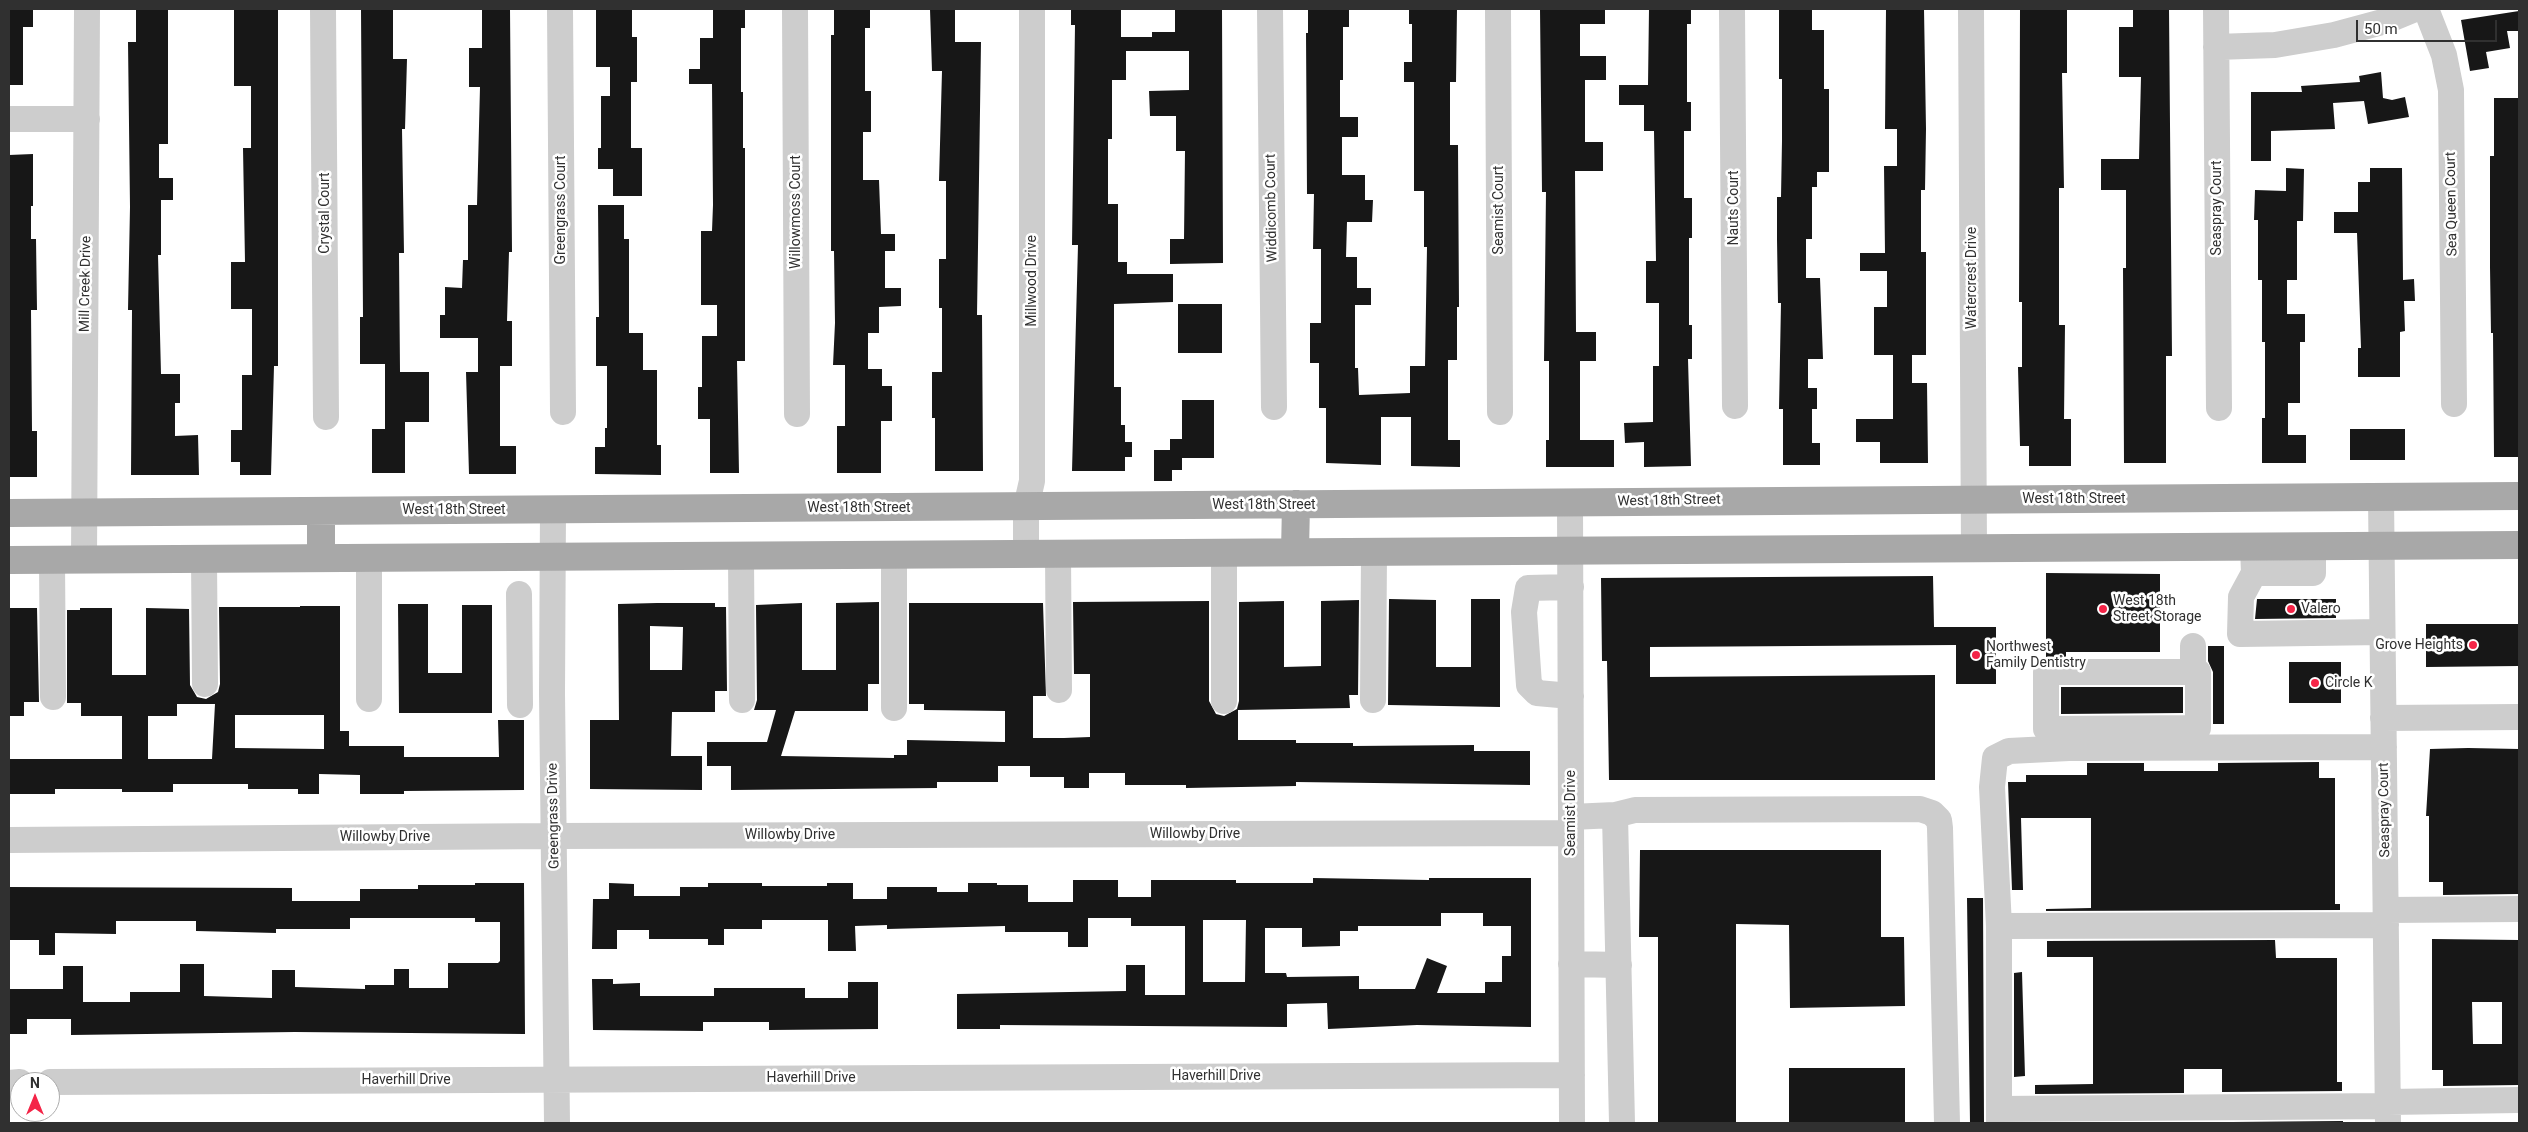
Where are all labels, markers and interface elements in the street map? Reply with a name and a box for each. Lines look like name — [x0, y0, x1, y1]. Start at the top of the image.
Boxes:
scale bar — [2358, 10, 2499, 42]
text: 50 m — [2364, 20, 2398, 38]
street label: Sea Queen Court — [2443, 152, 2461, 256]
street label: Widdicomb Court — [1263, 154, 1281, 262]
street label: Greengrass Court — [553, 155, 569, 265]
street label: Willowmoss Court — [788, 155, 804, 269]
street label: Seaspray Court — [2209, 161, 2225, 255]
street label: Seamist Court — [1491, 166, 1507, 254]
street label: Nauts Court — [1726, 170, 1742, 246]
street label: Crystal Court — [317, 172, 333, 254]
street label: Watercrest Drive — [1964, 227, 1980, 329]
street label: Millwood Drive — [1024, 235, 1040, 327]
street label: Mill Creek Drive — [77, 236, 95, 332]
street label: West 18th Street — [2022, 491, 2126, 507]
street label: West 18th Street — [1617, 492, 1721, 510]
street label: West 18th Street — [1212, 497, 1316, 513]
street label: West 18th Street — [807, 500, 911, 516]
street label: West 18th Street — [402, 502, 506, 518]
place label: West 18th Street Storage — [2113, 593, 2202, 626]
place label: Valero — [2301, 601, 2341, 617]
marker: West 18th Street Storage — [2097, 603, 2109, 615]
marker: Valero — [2285, 603, 2297, 615]
place label: Grove Heights — [2375, 637, 2463, 653]
place label: Northwest Family Dentistry — [1986, 639, 2086, 672]
marker: Grove Heights — [2467, 639, 2479, 651]
marker: Northwest Family Dentistry — [1970, 649, 1982, 661]
place label: Circle K — [2325, 675, 2373, 691]
marker: Circle K — [2309, 677, 2321, 689]
street label: Seaspray Court — [2376, 762, 2394, 858]
street label: Greengrass Drive — [545, 763, 563, 869]
street label: Seamist Drive — [1563, 770, 1579, 856]
street label: Willowby Drive — [1150, 826, 1240, 842]
street label: Willowby Drive — [745, 827, 835, 843]
street label: Willowby Drive — [340, 829, 430, 845]
street label: Haverhill Drive — [1171, 1068, 1261, 1084]
street label: Haverhill Drive — [766, 1070, 856, 1086]
north arrow — [10, 1072, 60, 1122]
street label: Haverhill Drive — [361, 1072, 451, 1088]
text: N — [30, 1075, 40, 1091]

